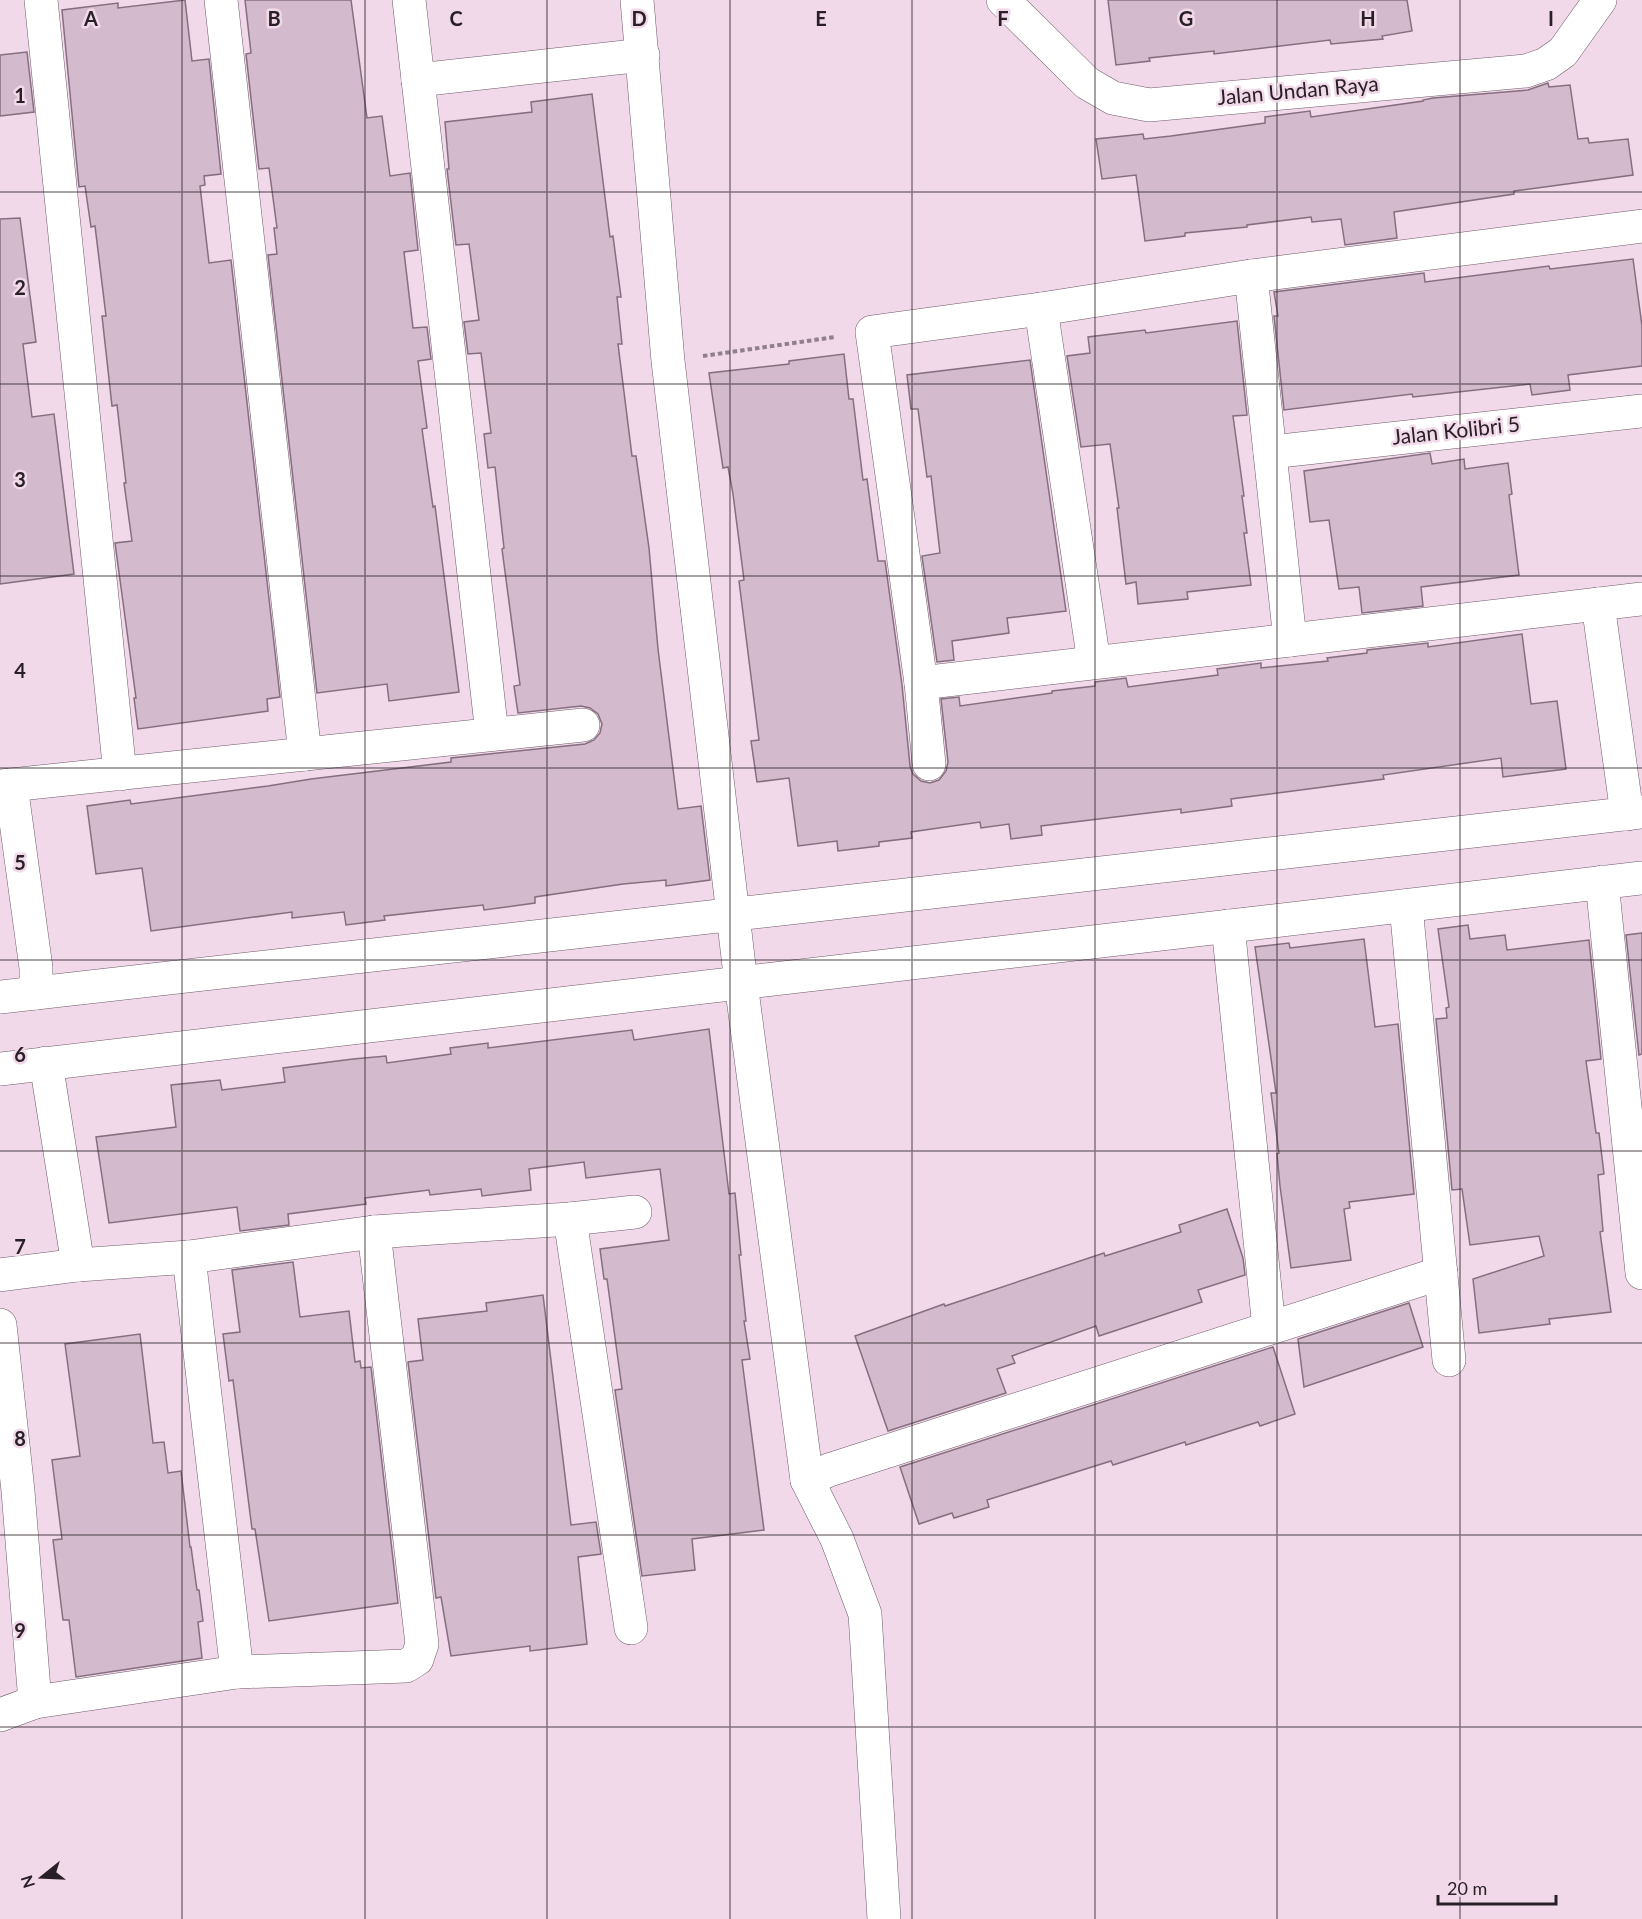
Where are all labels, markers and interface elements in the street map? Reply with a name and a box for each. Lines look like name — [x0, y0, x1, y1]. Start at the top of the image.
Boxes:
text: A — [83, 6, 98, 30]
text: B — [267, 6, 281, 30]
text: C — [449, 6, 463, 30]
text: D — [631, 6, 647, 30]
text: E — [815, 6, 827, 30]
text: F — [997, 6, 1009, 30]
text: G — [1179, 6, 1193, 30]
text: H — [1360, 6, 1376, 30]
text: I — [1548, 6, 1554, 30]
street label: Jalan Undan Raya — [1216, 70, 1380, 109]
text: 1 — [14, 83, 26, 107]
text: 2 — [14, 275, 26, 299]
street label: Jalan Kolibri 5 — [1391, 410, 1521, 449]
text: 3 — [14, 467, 26, 491]
text: 4 — [14, 658, 26, 682]
text: 5 — [14, 850, 26, 874]
text: 6 — [14, 1042, 26, 1066]
text: 7 — [14, 1234, 26, 1258]
text: 8 — [14, 1426, 26, 1450]
text: 9 — [14, 1618, 26, 1642]
north arrow — [12, 1847, 72, 1907]
scale bar — [1438, 1868, 1556, 1906]
text: N — [16, 1873, 38, 1891]
text: 20 m — [1447, 1877, 1487, 1899]

